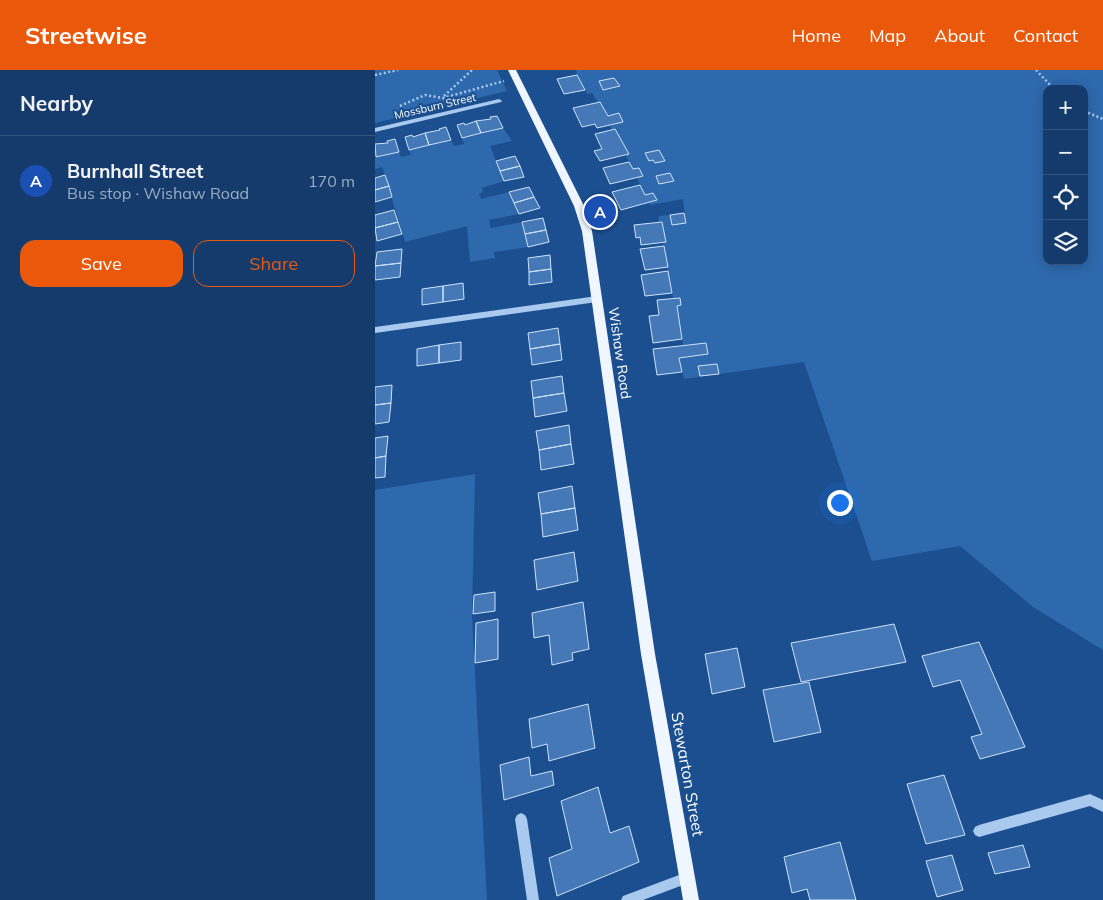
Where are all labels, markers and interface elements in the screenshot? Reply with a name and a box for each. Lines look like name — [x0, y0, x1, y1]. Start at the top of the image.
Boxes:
text: Streetwise — [25, 20, 147, 50]
text: Home — [791, 24, 841, 47]
text: Map — [869, 24, 906, 47]
text: About — [934, 24, 985, 47]
text: Contact — [1013, 24, 1078, 47]
map controls — [1043, 85, 1088, 265]
button: + — [1043, 85, 1088, 130]
text: Nearby — [20, 90, 93, 116]
street label: Mossburn Street — [393, 90, 477, 122]
button: − — [1043, 130, 1088, 175]
text: Burnhall Street — [67, 159, 203, 183]
text: A — [30, 171, 42, 191]
text: 170 m — [308, 171, 355, 191]
button: locate — [1043, 175, 1088, 220]
text: Bus stop · Wishaw Road — [67, 183, 249, 203]
pin: A — [584, 193, 616, 231]
button: layers — [1043, 220, 1088, 265]
button: Save — [20, 240, 183, 287]
button: Share — [193, 240, 355, 287]
street label: Wishaw Road — [605, 306, 635, 400]
your location — [827, 490, 853, 516]
street label: Stewarton Street — [667, 710, 709, 838]

